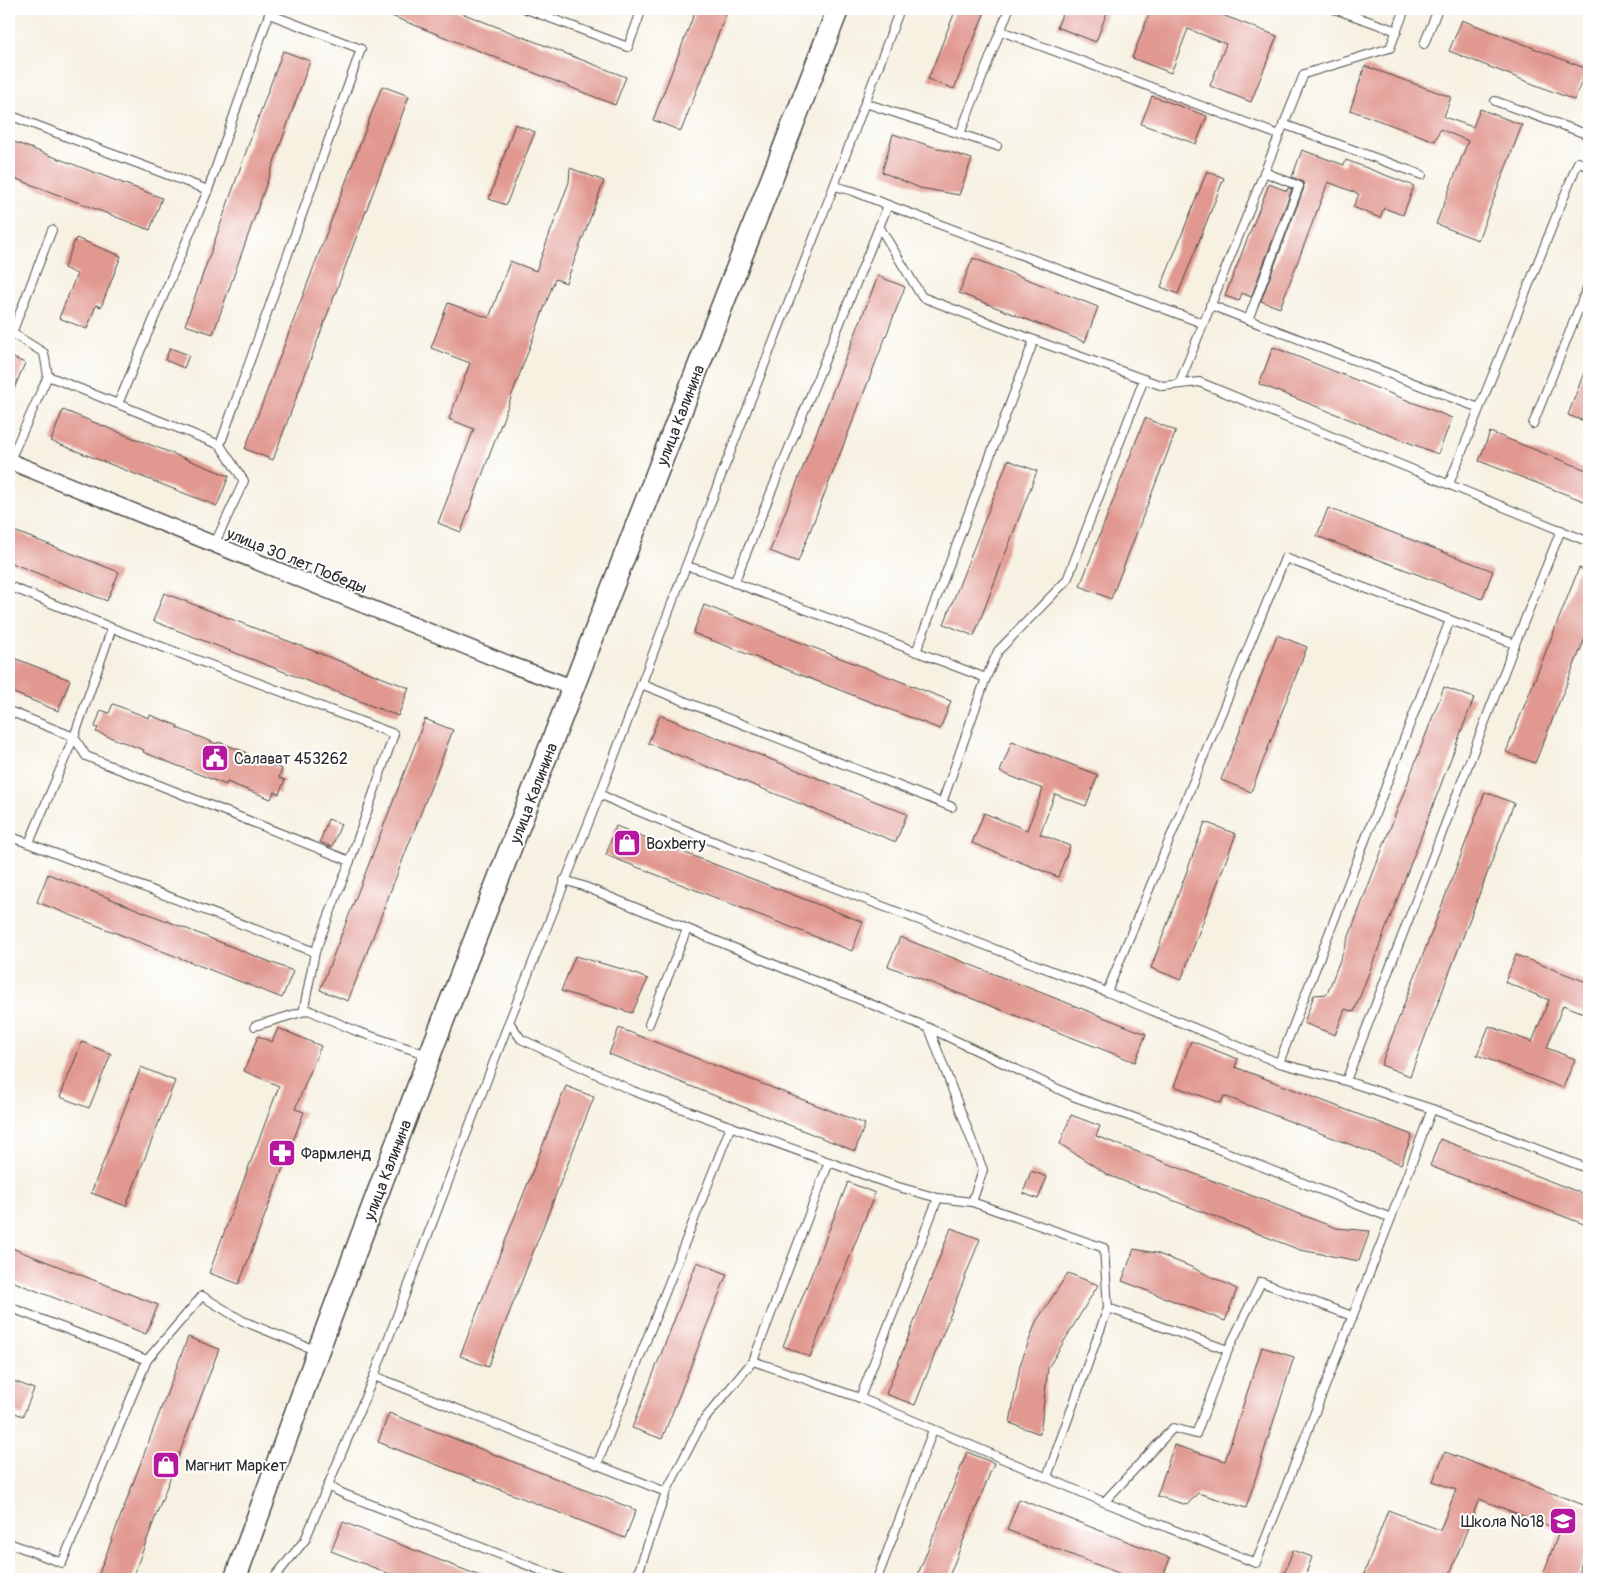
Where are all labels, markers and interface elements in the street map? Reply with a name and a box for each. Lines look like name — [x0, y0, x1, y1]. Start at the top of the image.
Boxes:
street label: улица Калинина — [652, 362, 709, 469]
street label: улица 30 лет Победы — [223, 523, 370, 598]
street label: улица Калинина — [505, 740, 562, 847]
public building icon: Салават 453262 — [200, 743, 230, 773]
place label: Салават 453262 — [234, 749, 348, 769]
shop icon: Boxberry — [612, 828, 642, 858]
place label: Boxberry — [646, 834, 706, 854]
street label: улица Калинина — [359, 1117, 416, 1224]
pharmacy icon: Фармленд — [267, 1138, 297, 1168]
place label: Фармленд — [301, 1144, 372, 1164]
shop icon: Магнит Маркет — [151, 1450, 181, 1480]
place label: Магнит Маркет — [185, 1456, 287, 1476]
school or university icon: Школа №18 — [1548, 1506, 1578, 1536]
place label: Школа №18 — [1461, 1512, 1544, 1532]

